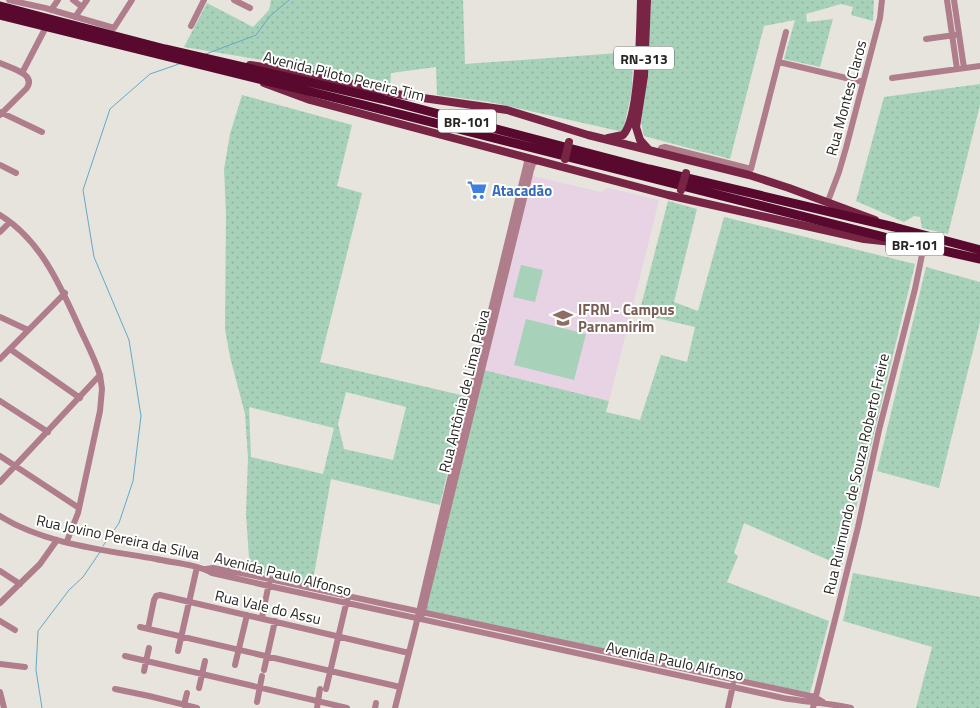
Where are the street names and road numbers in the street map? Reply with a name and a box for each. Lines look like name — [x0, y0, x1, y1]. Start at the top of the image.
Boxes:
street label: Rua Montes Claros — [820, 38, 872, 158]
street label: Avenida Piloto Pereira Tim — [261, 45, 427, 107]
road number: RN-313 — [614, 46, 674, 70]
road number: BR-101 — [438, 110, 496, 132]
road number: BR-101 — [886, 232, 944, 255]
street label: Rua Antônia de Lima Paiva — [433, 307, 495, 475]
street label: Rua Ruimundo de Souza Roberto Freire — [817, 351, 895, 597]
street label: Rua Jovino Pereira da Silva — [34, 508, 202, 566]
street label: Avenida Paulo Alfonso — [212, 546, 354, 602]
street label: Rua Vale do Assu — [213, 584, 323, 630]
street label: Avenida Paulo Alfonso — [604, 635, 746, 687]

